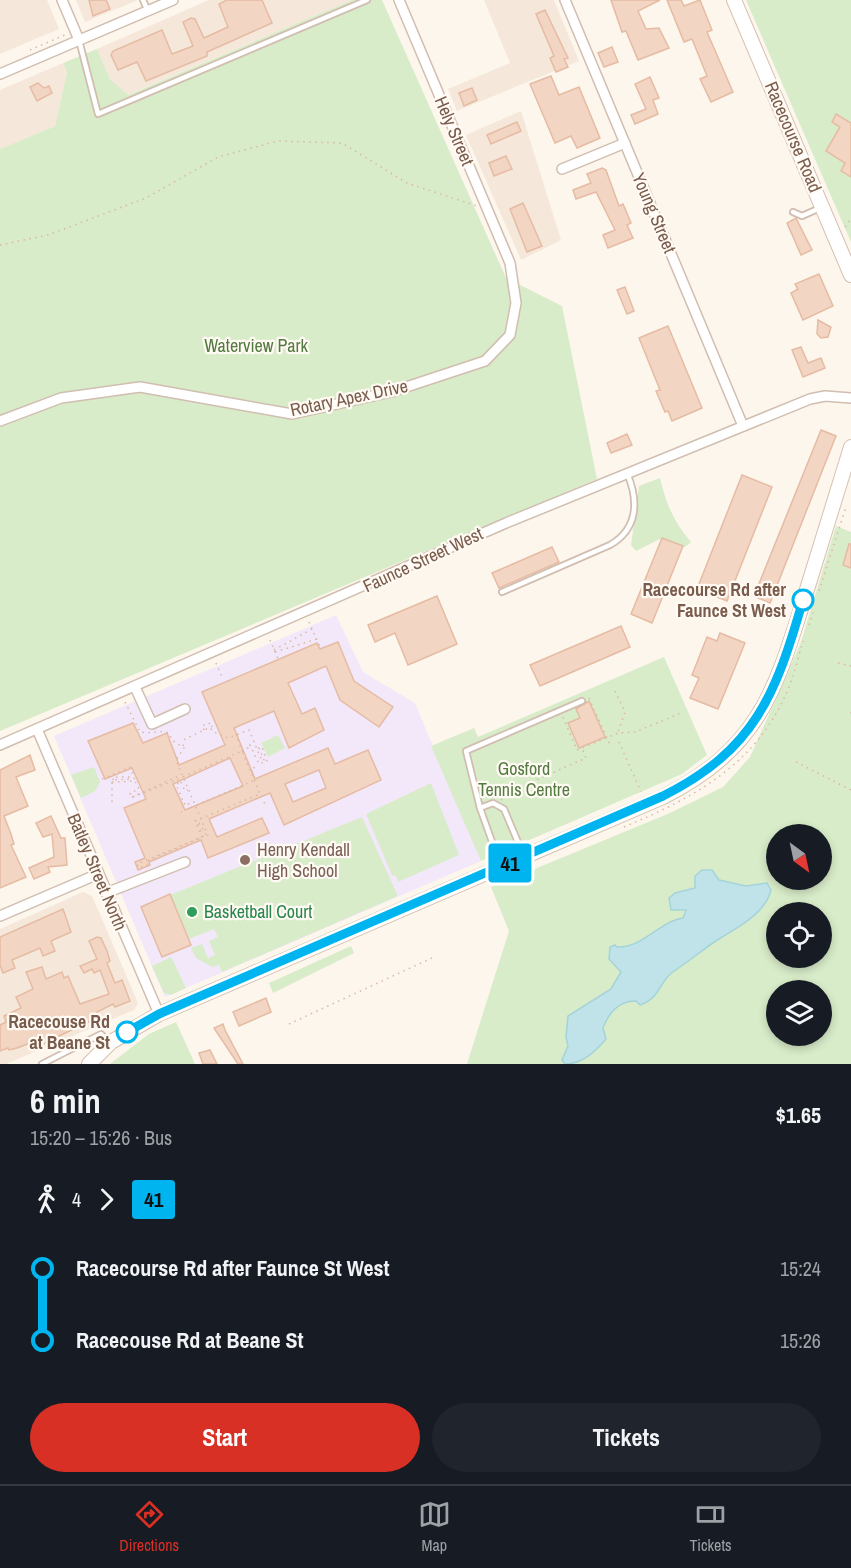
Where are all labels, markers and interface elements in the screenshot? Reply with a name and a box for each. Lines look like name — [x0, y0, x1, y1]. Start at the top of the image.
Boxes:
street label: Racecourse Road — [759, 78, 828, 196]
street label: Hely Street — [429, 92, 480, 169]
street label: Young Street — [626, 169, 683, 257]
park label: Waterview Park — [204, 333, 308, 358]
street label: Rotary Apex Drive — [288, 373, 410, 422]
street label: Faunce Street West — [359, 521, 487, 598]
place label: Racecourse Rd after Faunce St West — [642, 577, 786, 623]
marker: Racecourse Rd after Faunce St West — [792, 589, 814, 611]
park label: Gosford Tennis Centre — [478, 756, 570, 802]
street label: Batley Street North — [62, 810, 133, 934]
north arrow — [766, 824, 832, 890]
map controls — [766, 824, 832, 1046]
place label: Henry Kendall High School — [257, 837, 350, 883]
line badge: 41 — [483, 844, 537, 882]
text: 41 — [500, 849, 520, 878]
marker: Henry Kendall High School — [238, 853, 252, 867]
place label: Basketball Court — [204, 899, 312, 924]
button: locate — [766, 902, 832, 968]
marker: Basketball Court — [185, 905, 199, 919]
button: layers — [766, 980, 832, 1046]
place label: Racecouse Rd at Beane St — [8, 1009, 110, 1055]
marker: Racecouse Rd at Beane St — [116, 1021, 138, 1043]
text: 6 min — [30, 1079, 101, 1123]
text: $1.65 — [776, 1100, 821, 1130]
text: 15:20 – 15:26 · Bus — [30, 1124, 172, 1151]
icon: walk — [30, 1183, 63, 1216]
icon: forward — [90, 1183, 123, 1216]
text: 41 — [144, 1185, 163, 1214]
text: 4 — [72, 1186, 81, 1213]
text: Racecourse Rd after Faunce St West — [76, 1253, 390, 1283]
text: 15:24 — [780, 1255, 821, 1282]
text: Racecouse Rd at Beane St — [76, 1325, 304, 1355]
text: 15:26 — [780, 1327, 821, 1354]
button: Start — [30, 1403, 420, 1472]
button: Tickets — [432, 1403, 821, 1472]
tab: Directions — [119, 1498, 179, 1556]
tab: Map — [418, 1498, 451, 1556]
tab: Tickets — [690, 1498, 732, 1556]

